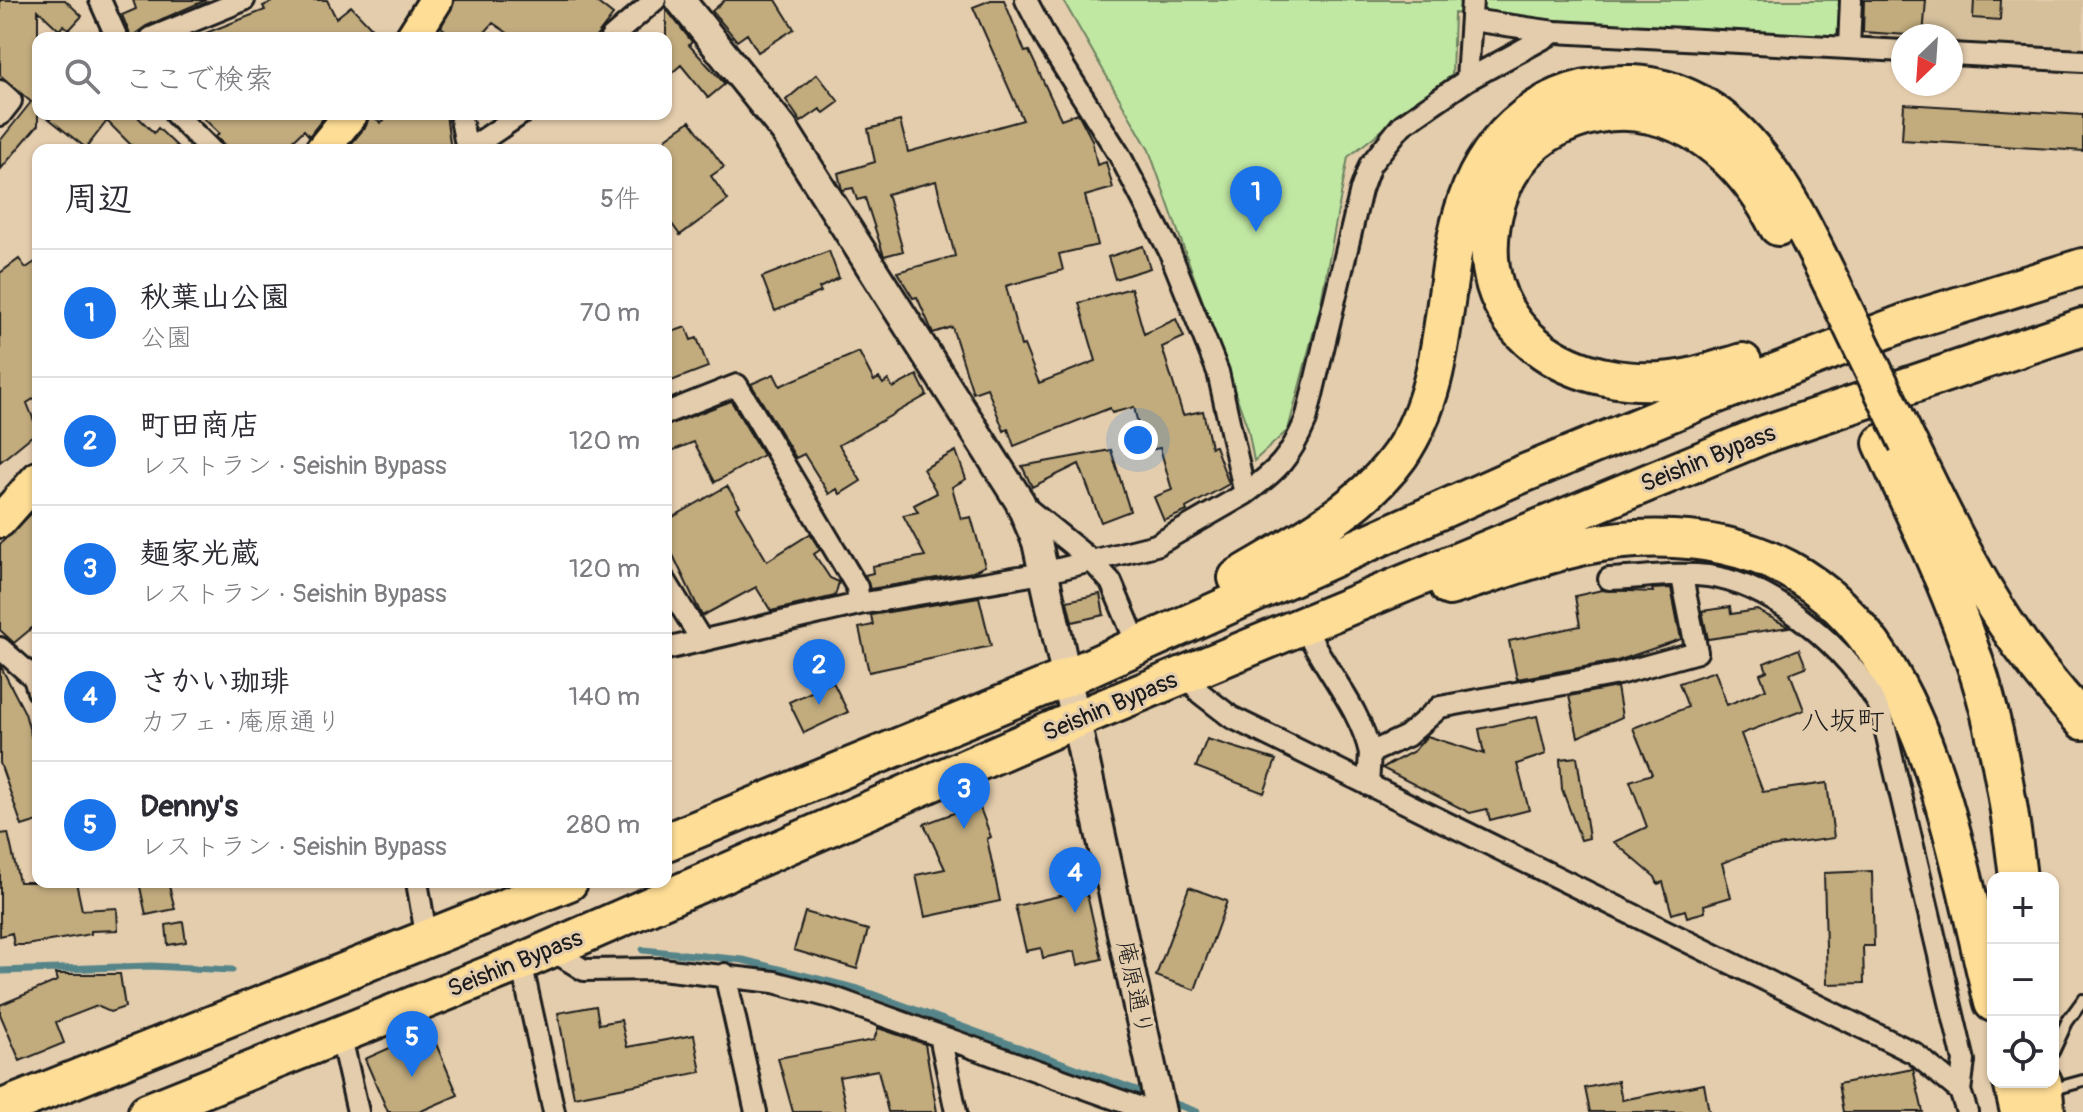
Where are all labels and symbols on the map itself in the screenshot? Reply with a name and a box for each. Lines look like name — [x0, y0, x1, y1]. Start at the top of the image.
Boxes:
north arrow — [1891, 24, 1963, 96]
pin: 1 — [1230, 166, 1282, 232]
street label: Seishin Bypass — [1636, 418, 1780, 499]
your location — [1118, 420, 1158, 460]
pin: 2 — [793, 639, 845, 705]
street label: Seishin Bypass — [1039, 665, 1182, 748]
district label: 八坂町 — [1801, 704, 1885, 739]
pin: 3 — [938, 763, 990, 829]
pin: 4 — [1049, 847, 1101, 913]
street label: Seishin Bypass — [443, 923, 587, 1004]
street label: 庵原通り — [1110, 938, 1159, 1038]
pin: 5 — [386, 1011, 438, 1077]

